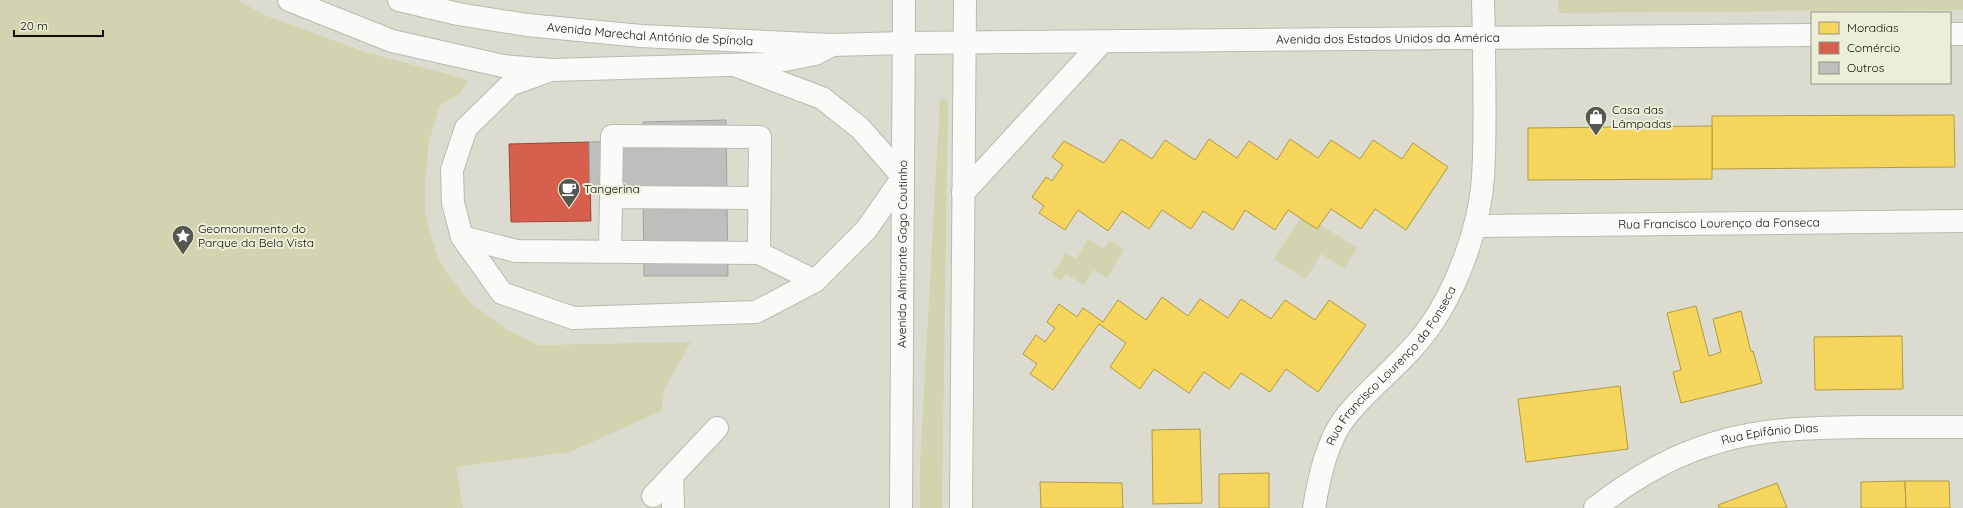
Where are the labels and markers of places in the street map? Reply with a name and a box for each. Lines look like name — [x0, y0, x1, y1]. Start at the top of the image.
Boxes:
place label: Casa das Lâmpadas — [1612, 102, 1672, 131]
shop icon: Casa das Lâmpadas — [1583, 104, 1609, 137]
cafe icon: Tangerina — [556, 176, 582, 209]
place label: Tangerina — [584, 181, 640, 196]
place label: Geomonumento do Parque da Bela Vista — [198, 221, 314, 250]
place icon: Geomonumento do Parque da Bela Vista — [170, 223, 196, 256]

